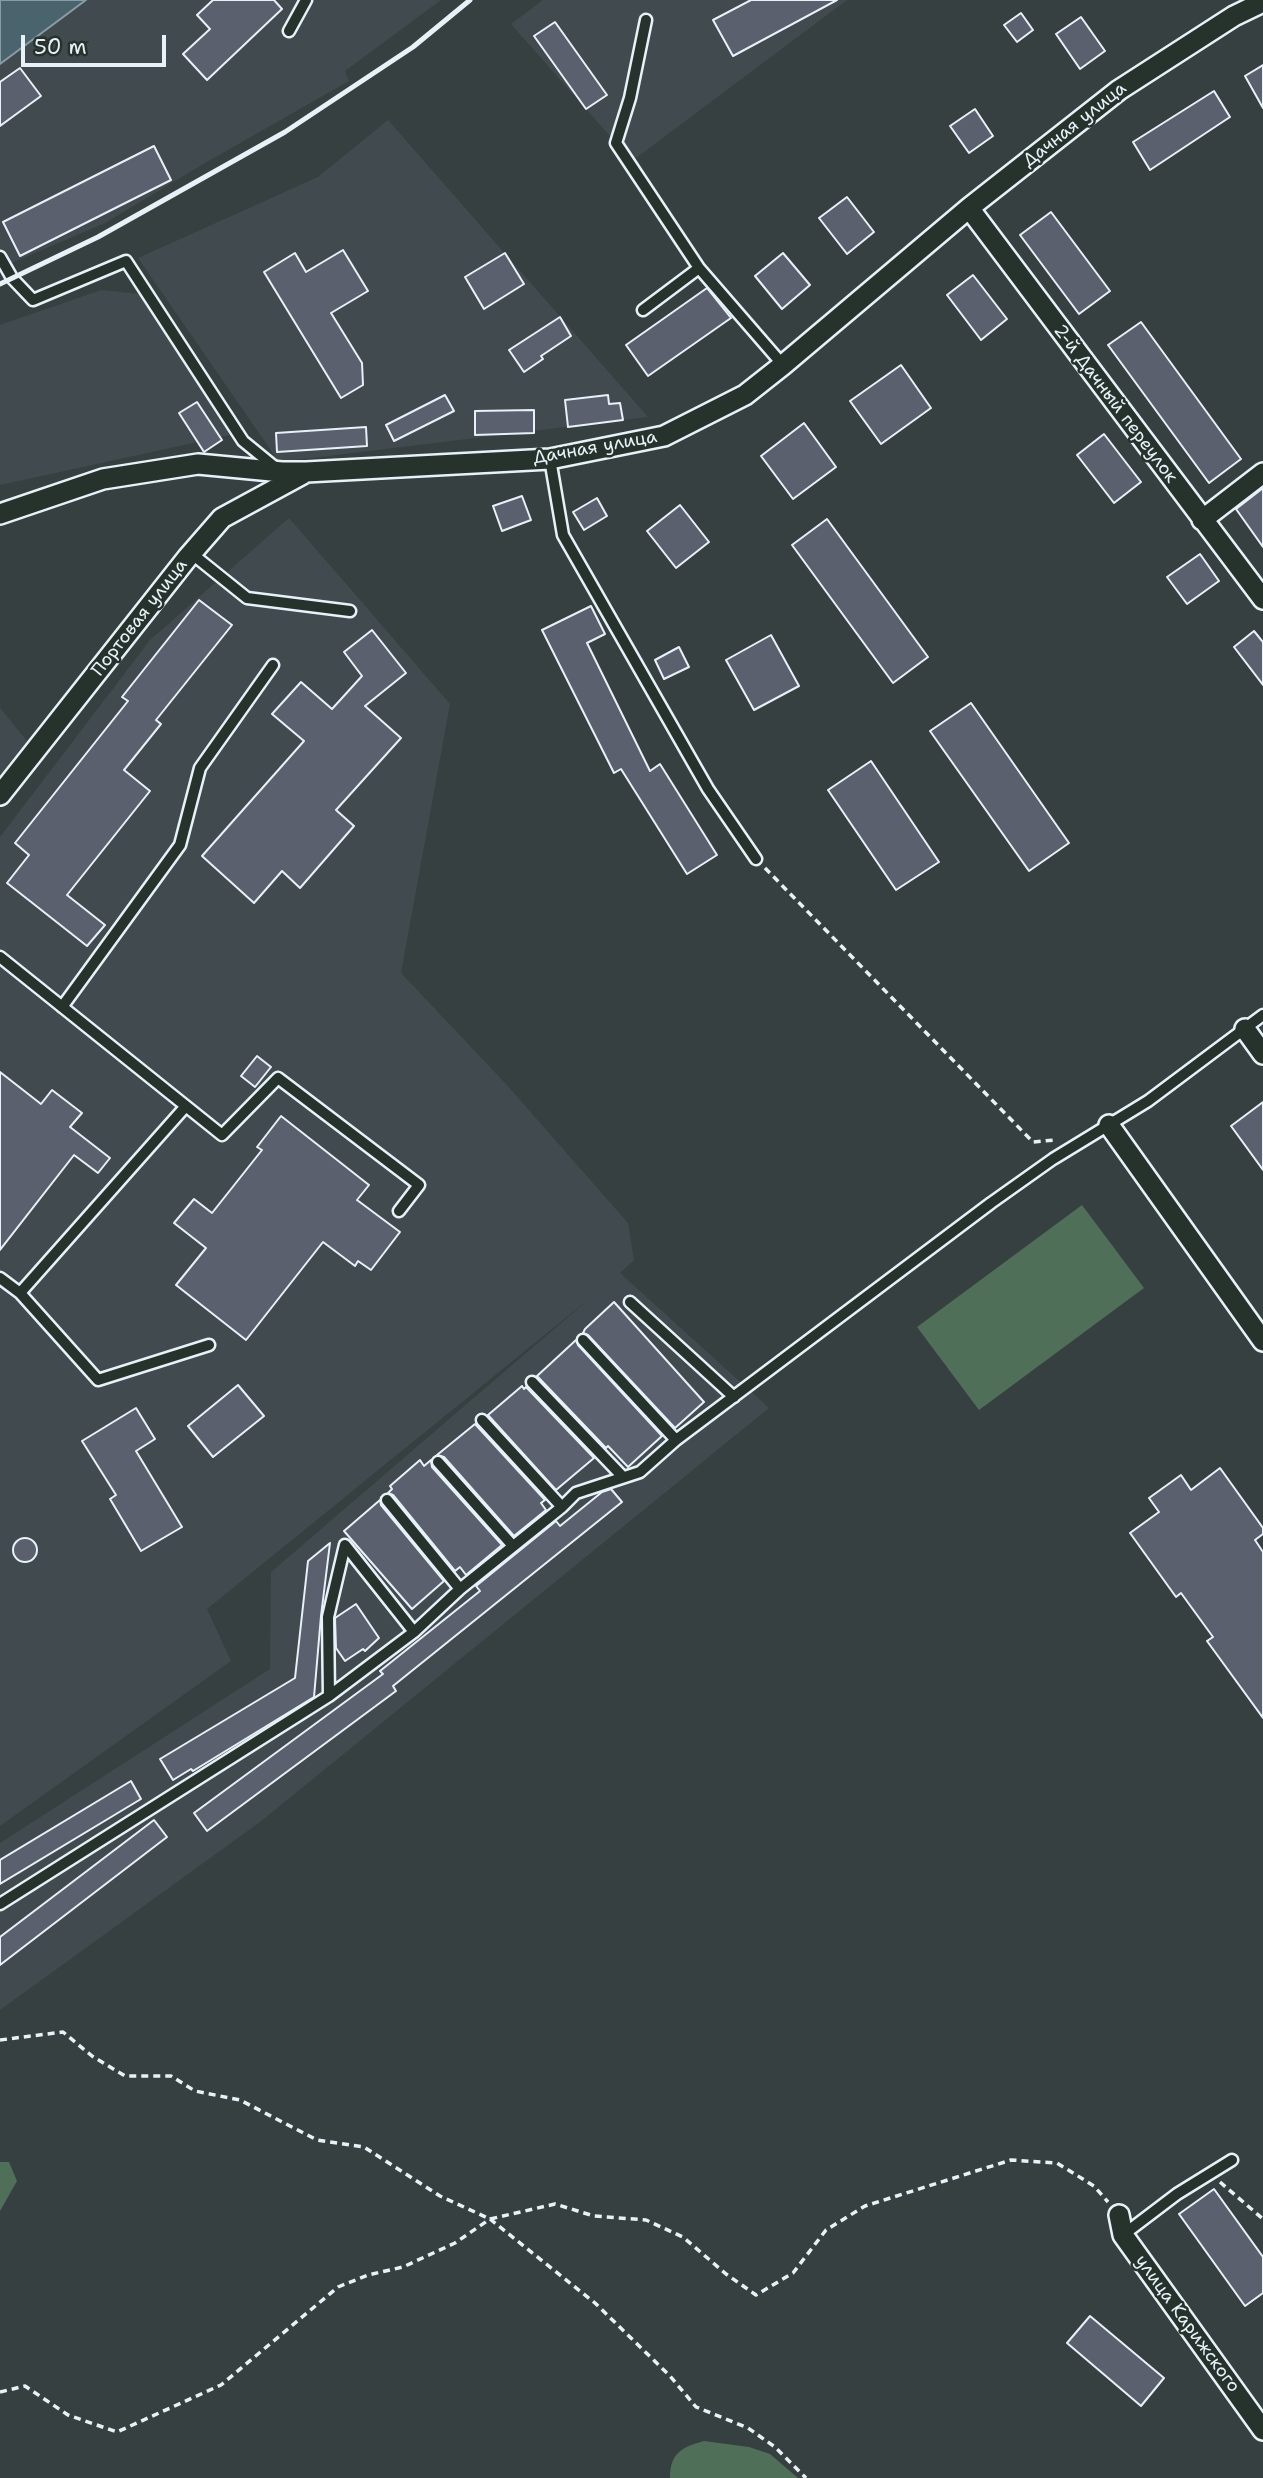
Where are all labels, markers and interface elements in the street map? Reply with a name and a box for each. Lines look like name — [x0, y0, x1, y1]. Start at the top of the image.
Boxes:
scale bar — [24, 21, 170, 65]
text: 50 m — [34, 33, 87, 61]
street label: Дачная улица — [1019, 78, 1131, 172]
street label: 2-й Дачный переулок — [1048, 320, 1182, 488]
street label: Дачная улица — [531, 426, 659, 470]
street label: Портовая улица — [88, 555, 192, 681]
street label: улица Карижского — [1130, 2251, 1244, 2397]

